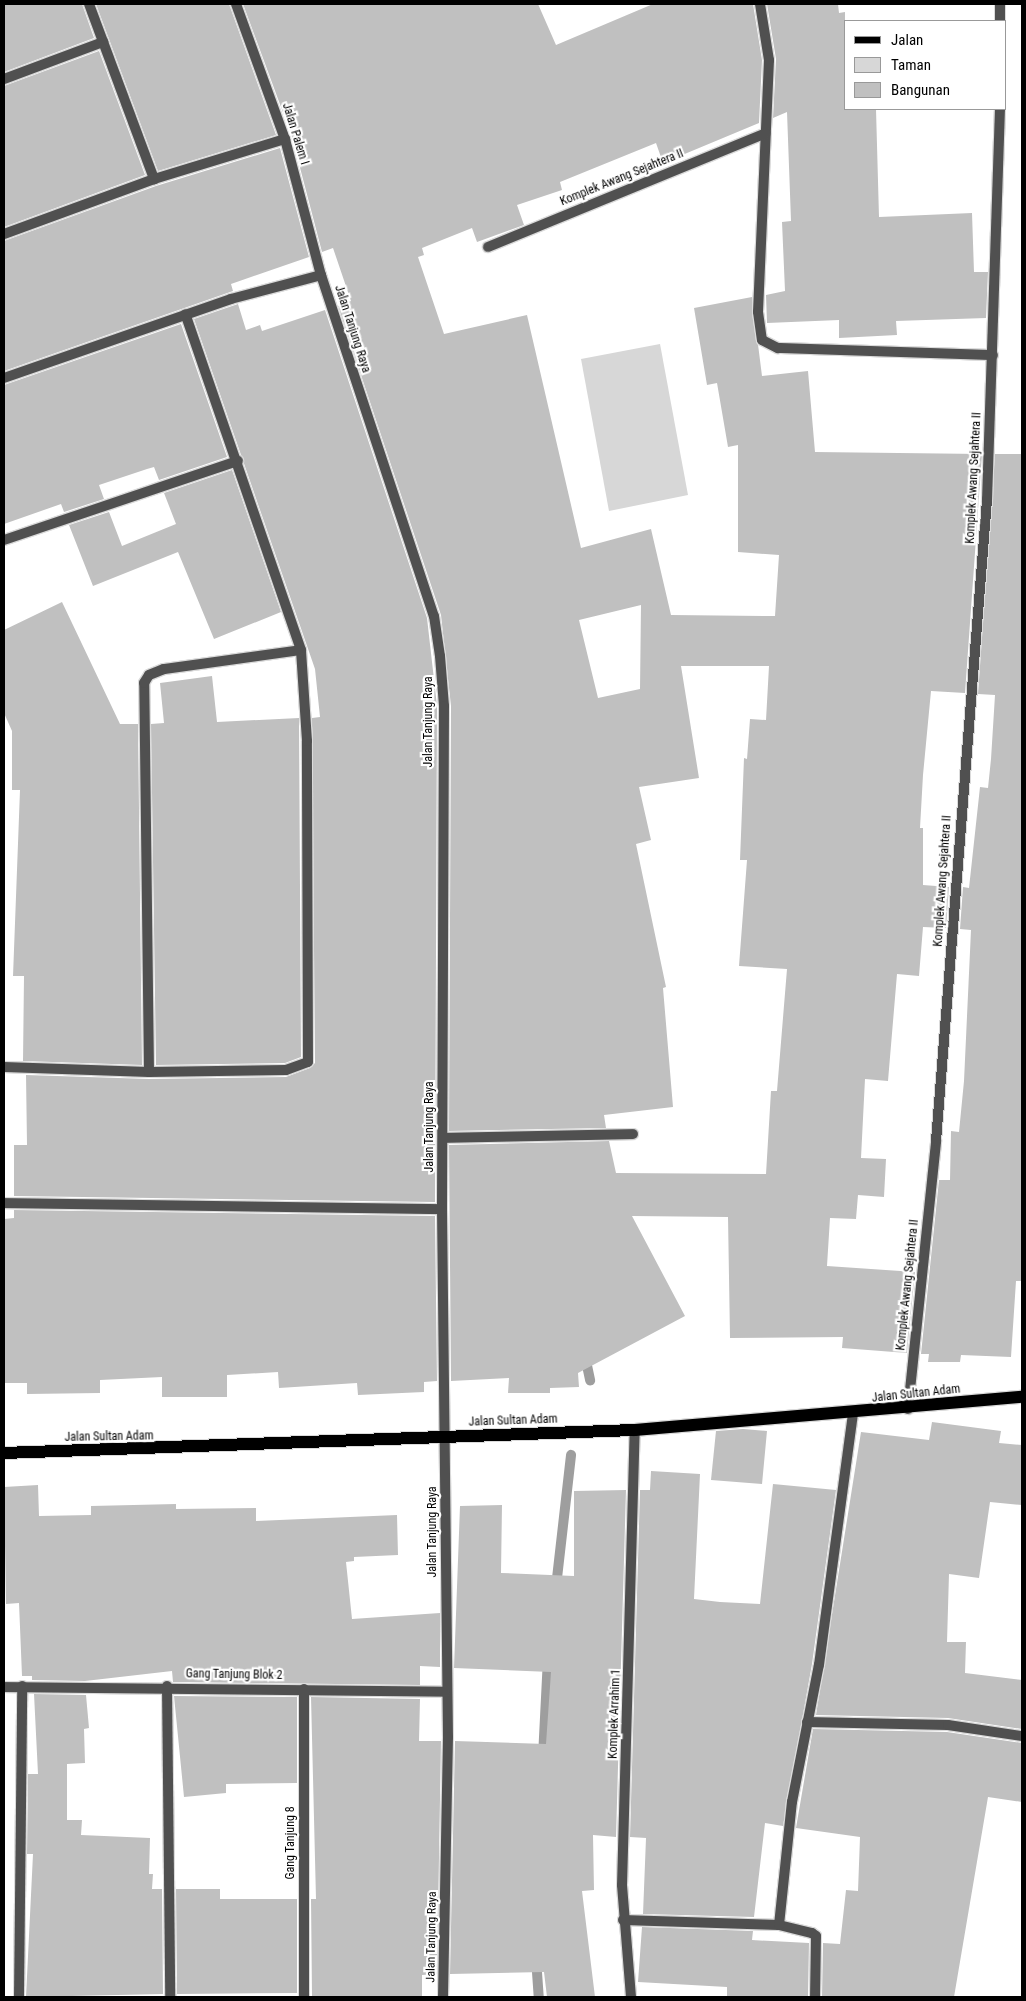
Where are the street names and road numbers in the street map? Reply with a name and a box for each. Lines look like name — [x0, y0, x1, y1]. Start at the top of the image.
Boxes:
street label: Jalan Palem I — [279, 101, 311, 167]
street label: Komplek Awang Sejahtera II — [558, 147, 686, 209]
street label: Jalan Tanjung Raya — [331, 283, 373, 375]
street label: Komplek Awang Sejahtera II — [963, 412, 985, 544]
street label: Jalan Tanjung Raya — [422, 676, 436, 768]
street label: Komplek Awang Sejahtera II — [931, 815, 955, 947]
street label: Jalan Tanjung Raya — [423, 1081, 437, 1173]
street label: Komplek Awang Sejahtera II — [894, 1219, 922, 1351]
street label: Jalan Sultan Adam — [871, 1382, 961, 1406]
street label: Jalan Sultan Adam — [468, 1412, 558, 1430]
street label: Jalan Sultan Adam — [64, 1429, 154, 1445]
street label: Jalan Tanjung Raya — [426, 1486, 440, 1578]
street label: Gang Tanjung Blok 2 — [185, 1667, 283, 1683]
street label: Komplek Arrahim 1 — [606, 1669, 624, 1759]
street label: Gang Tanjung 8 — [284, 1806, 298, 1880]
street label: Jalan Tanjung Raya — [424, 1891, 440, 1983]

